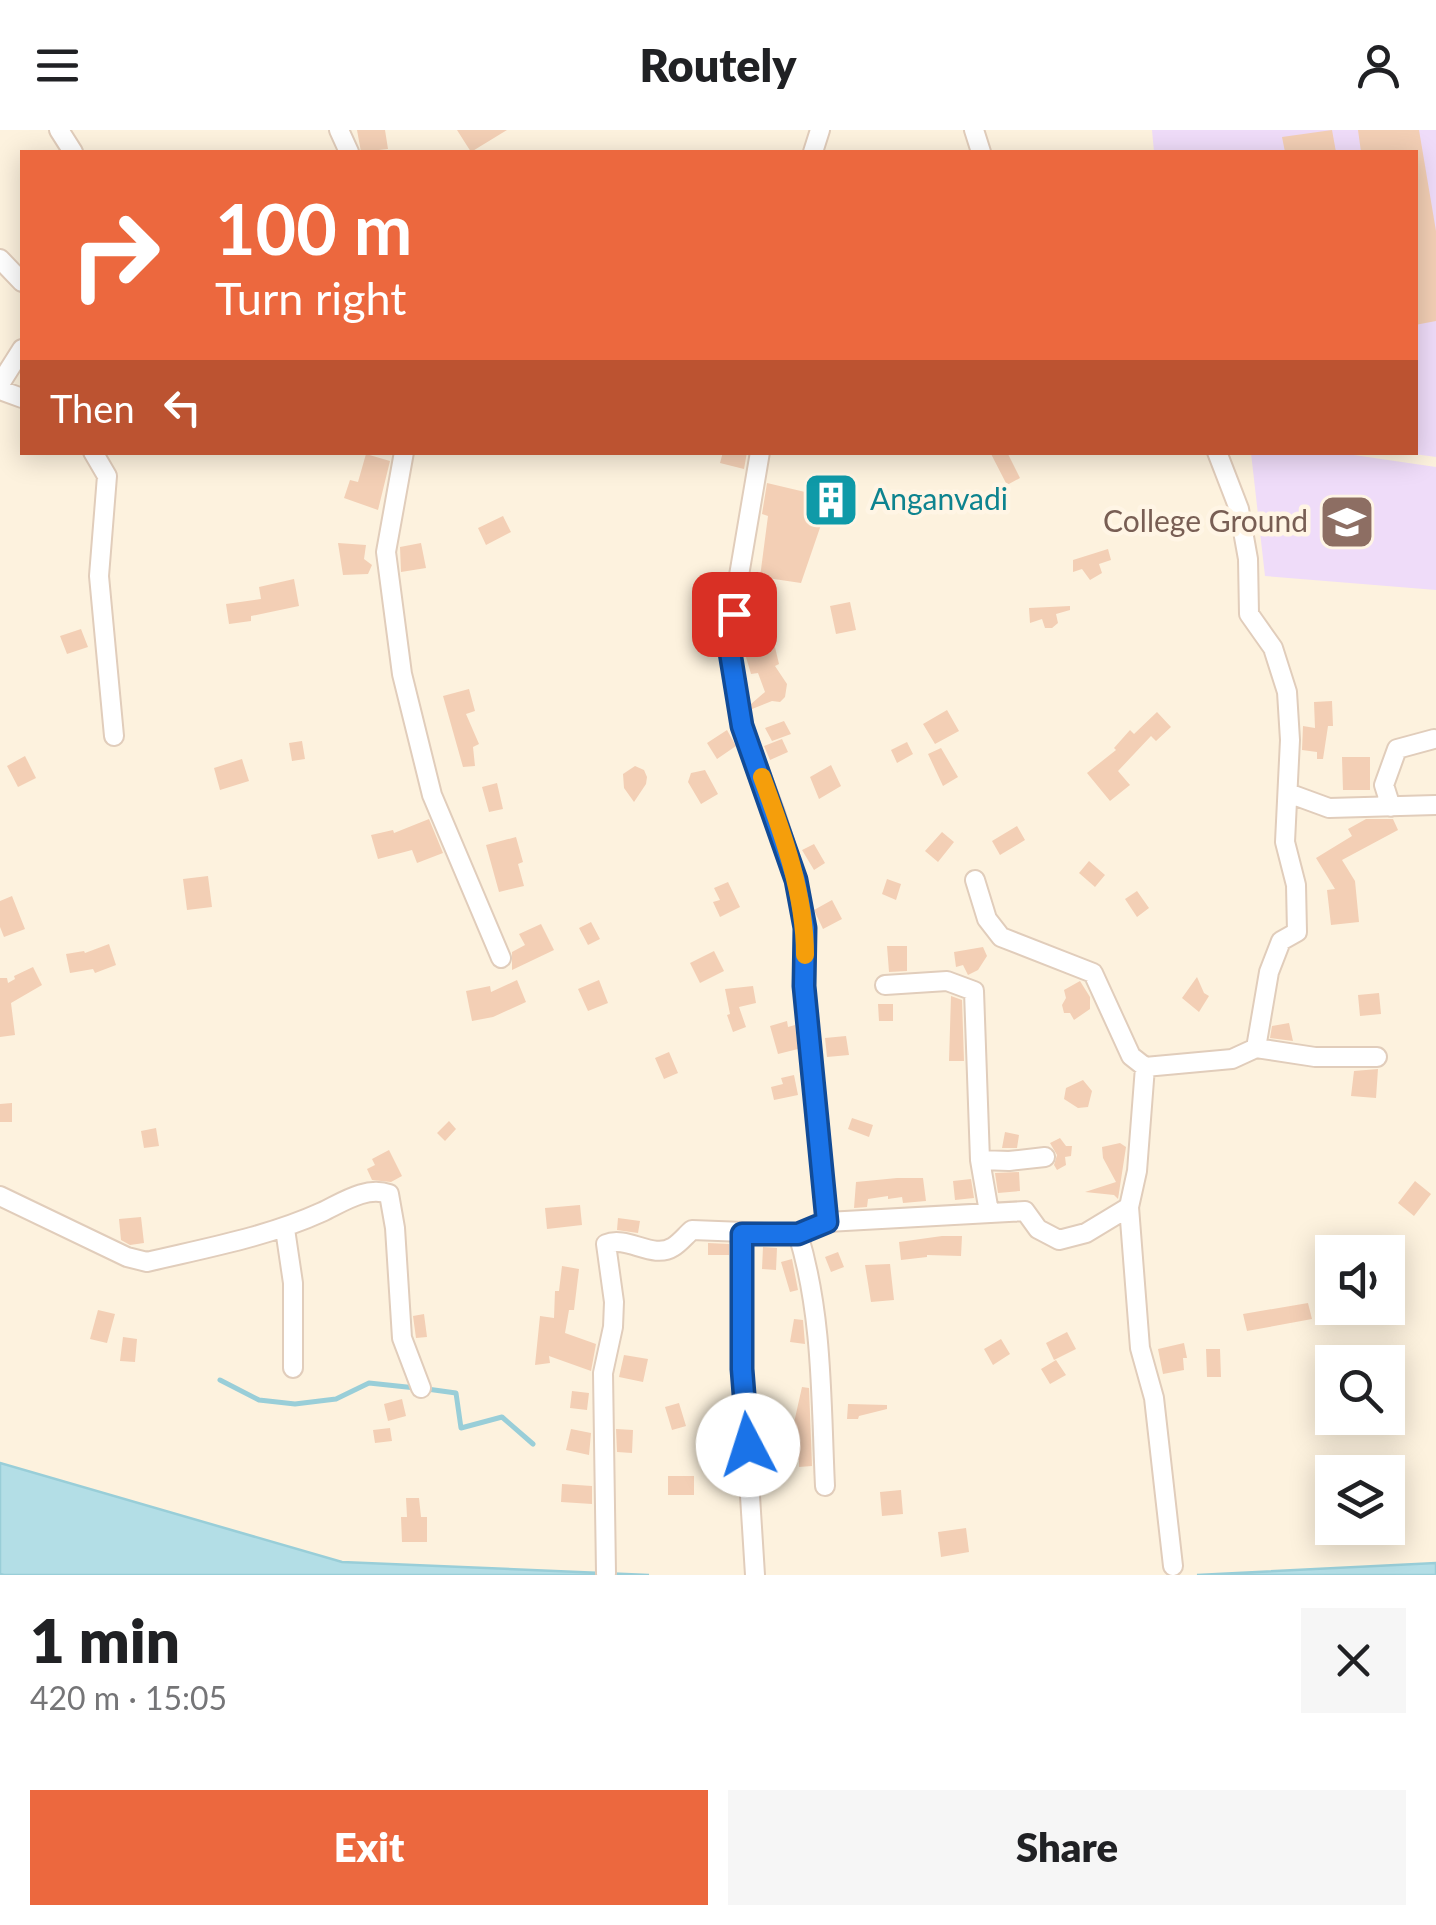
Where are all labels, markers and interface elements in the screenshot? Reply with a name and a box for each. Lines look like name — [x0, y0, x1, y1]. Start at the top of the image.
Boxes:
icon: menu — [30, 38, 85, 93]
text: Routely — [639, 38, 797, 92]
icon: person — [1351, 38, 1406, 93]
text: 100 m — [215, 186, 412, 270]
icon: right — [50, 190, 180, 320]
text: Turn right — [215, 271, 406, 325]
icon: left — [155, 380, 210, 435]
text: Then — [50, 385, 135, 431]
building icon: Anganvadi — [801, 470, 861, 530]
place label: Anganvadi — [870, 480, 1008, 516]
school or university icon: College Ground — [1317, 492, 1377, 552]
place label: College Ground — [1103, 502, 1308, 538]
pin — [692, 572, 777, 657]
icon: arrive — [707, 587, 762, 642]
map controls — [1315, 1235, 1405, 1545]
button: sound — [1315, 1235, 1405, 1325]
button: search — [1315, 1345, 1405, 1435]
position arrow — [696, 1393, 800, 1497]
button: layers — [1315, 1455, 1405, 1545]
text: 1 min — [30, 1604, 180, 1676]
button: close — [1301, 1608, 1406, 1713]
text: 420 m · 15:05 — [30, 1678, 227, 1717]
button: Exit — [30, 1790, 708, 1905]
button: Share — [728, 1790, 1406, 1905]

